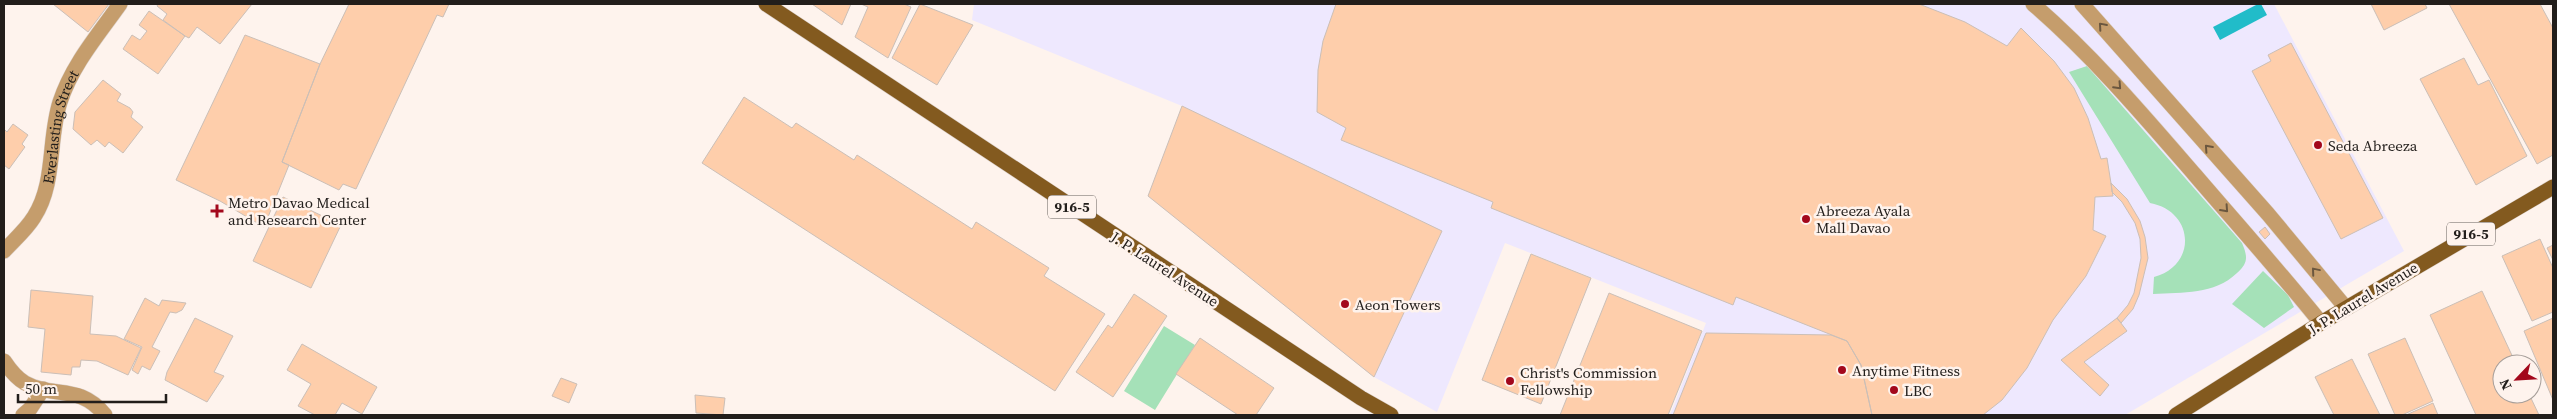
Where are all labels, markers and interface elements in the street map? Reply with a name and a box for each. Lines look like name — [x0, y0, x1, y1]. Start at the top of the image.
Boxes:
one-way arrow — [2098, 23, 2107, 32]
street label: Everlasting Street — [37, 66, 83, 186]
one-way arrow — [2112, 81, 2121, 90]
place label: Seda Abreeza — [2328, 135, 2418, 156]
marker: Seda Abreeza — [2312, 139, 2324, 151]
one-way arrow — [2205, 145, 2214, 154]
place label: Metro Davao Medical and Research Center — [228, 192, 370, 230]
road number: 916-5 — [1048, 196, 1096, 218]
place label: Abreeza Ayala Mall Davao — [1816, 200, 1911, 238]
one-way arrow — [2219, 203, 2228, 212]
marker: Metro Davao Medical and Research Center — [210, 204, 224, 218]
marker: Abreeza Ayala Mall Davao — [1800, 213, 1812, 225]
road number: 916-5 — [2447, 222, 2495, 245]
street label: J. P. Laurel Avenue — [1106, 226, 1223, 312]
street label: J. P. Laurel Avenue — [2303, 257, 2422, 340]
one-way arrow — [2311, 268, 2320, 277]
place label: Aeon Towers — [1355, 294, 1441, 315]
marker: Aeon Towers — [1339, 298, 1351, 310]
north arrow — [2492, 354, 2542, 404]
place label: Anytime Fitness — [1852, 360, 1960, 381]
place label: Christ's Commission Fellowship — [1520, 362, 1657, 400]
marker: Anytime Fitness — [1836, 364, 1848, 376]
scale bar — [18, 372, 165, 404]
marker: Christ's Commission Fellowship — [1504, 375, 1516, 387]
text: N — [2494, 376, 2516, 393]
text: 50 m — [25, 378, 57, 399]
place label: LBC — [1904, 380, 1931, 401]
marker: LBC — [1888, 384, 1900, 396]

